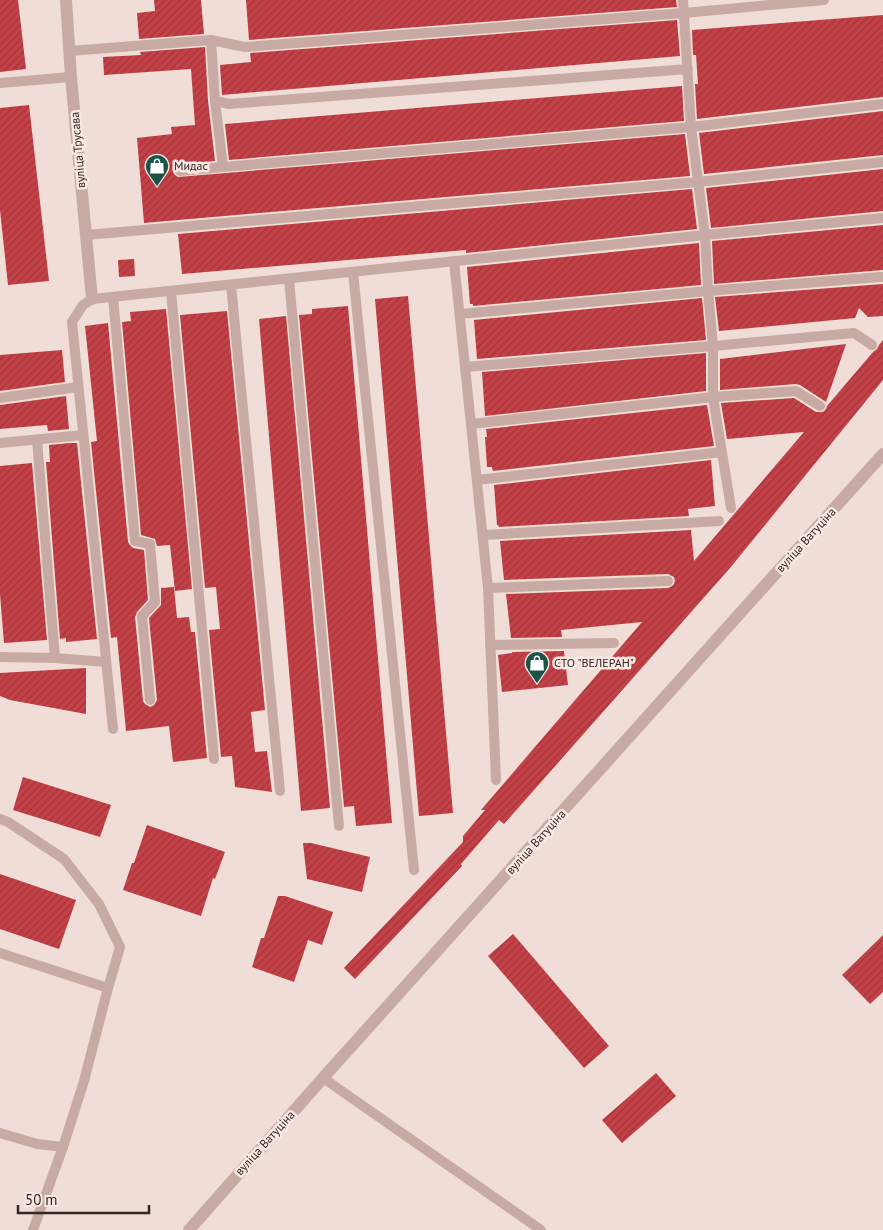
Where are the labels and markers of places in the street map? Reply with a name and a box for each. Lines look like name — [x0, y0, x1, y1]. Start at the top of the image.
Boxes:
shop icon: Мидас — [144, 153, 170, 187]
place label: Мидас — [174, 158, 208, 173]
shop icon: СТО "ВЕЛЕРАН" — [524, 650, 550, 684]
place label: СТО "ВЕЛЕРАН" — [554, 655, 634, 670]

